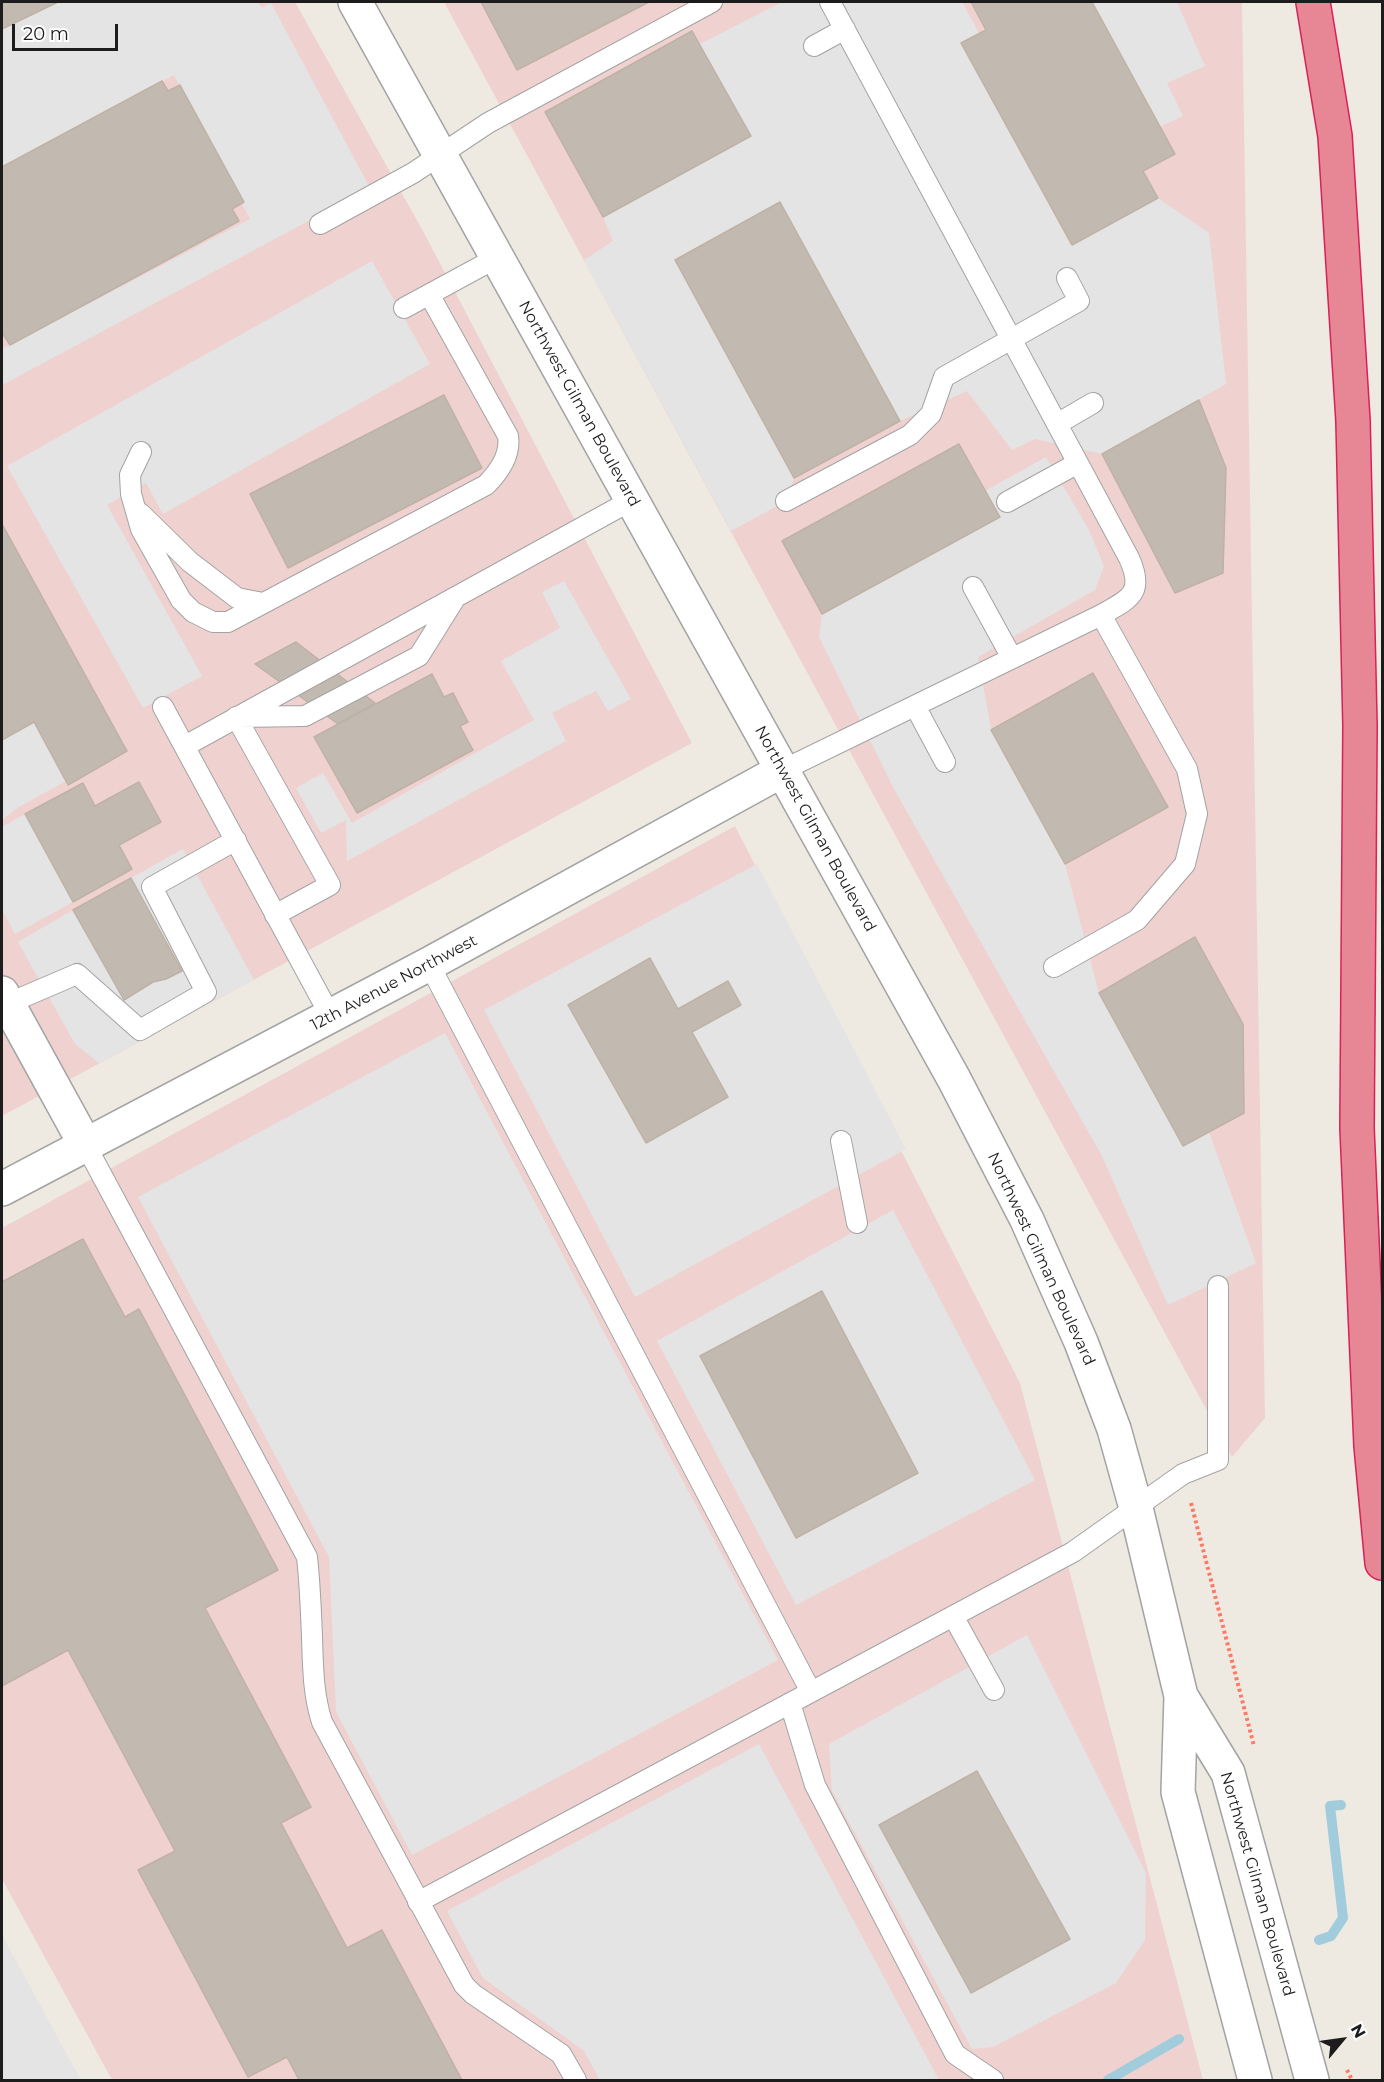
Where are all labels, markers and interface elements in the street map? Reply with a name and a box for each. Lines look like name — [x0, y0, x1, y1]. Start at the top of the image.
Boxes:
scale bar — [15, 12, 122, 50]
text: 20 m — [23, 23, 69, 45]
street label: Northwest Gilman Boulevard — [514, 298, 644, 510]
street label: Northwest Gilman Boulevard — [750, 723, 880, 935]
street label: 12th Avenue Northwest — [308, 931, 480, 1035]
street label: Northwest Gilman Boulevard — [983, 1149, 1099, 1369]
street label: Northwest Gilman Boulevard — [1216, 1769, 1298, 1999]
north arrow — [1312, 2010, 1372, 2070]
text: N — [1347, 2021, 1370, 2041]

